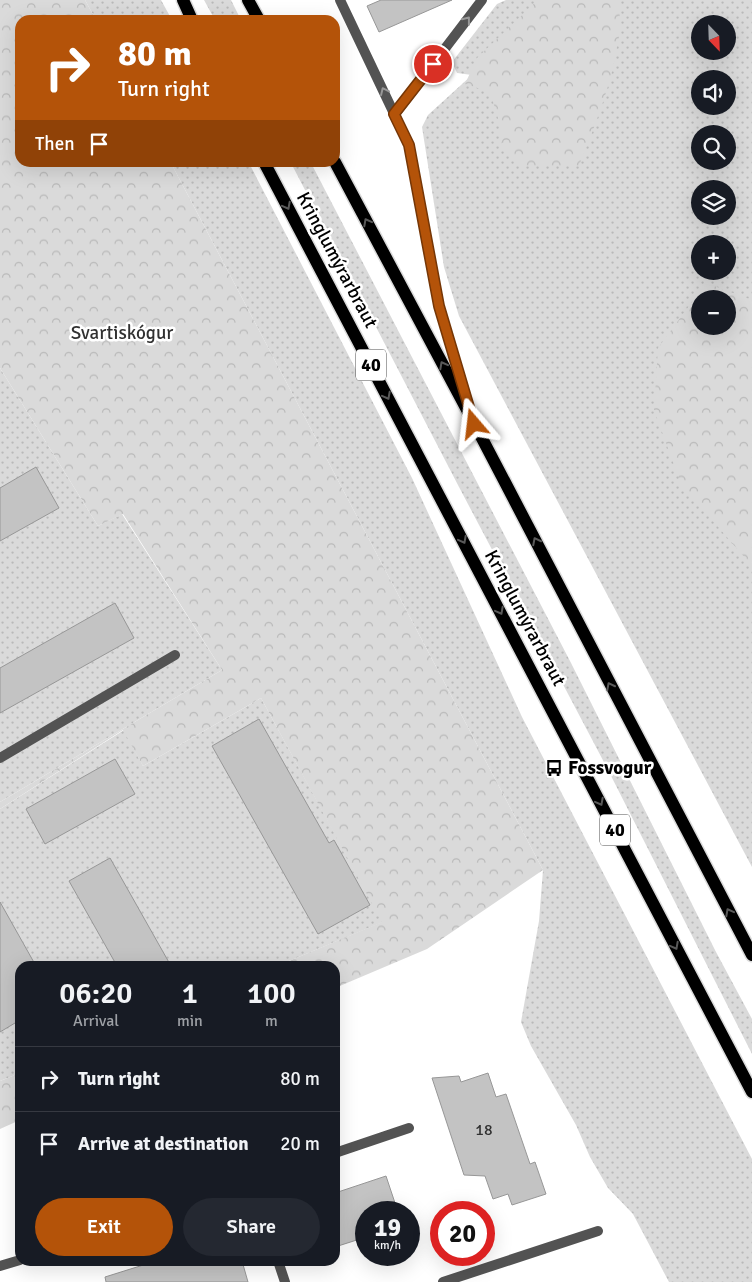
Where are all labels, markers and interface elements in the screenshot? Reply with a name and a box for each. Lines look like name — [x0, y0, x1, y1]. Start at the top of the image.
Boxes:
north arrow — [691, 15, 736, 60]
map controls — [691, 15, 736, 335]
one-way arrow — [461, 16, 470, 26]
text: 80 m — [118, 32, 192, 75]
icon: right — [35, 35, 100, 100]
pin — [412, 43, 454, 85]
icon: arrive — [419, 50, 447, 78]
button: sound — [691, 70, 736, 115]
text: Turn right — [118, 75, 210, 102]
one-way arrow — [379, 87, 390, 96]
button: search — [691, 125, 736, 170]
icon: arrive — [85, 130, 113, 158]
text: Then — [35, 132, 75, 156]
button: layers — [691, 180, 736, 225]
street label: Kringlumýrarbraut — [291, 188, 383, 332]
one-way arrow — [281, 200, 291, 209]
one-way arrow — [363, 218, 373, 227]
button: + — [691, 235, 736, 280]
button: − — [691, 290, 736, 335]
park label: Svartiskógur — [71, 321, 173, 345]
road number: 40 — [356, 350, 386, 380]
one-way arrow — [439, 361, 449, 370]
one-way arrow — [381, 391, 391, 400]
position arrow — [447, 397, 499, 449]
one-way arrow — [457, 534, 467, 543]
one-way arrow — [532, 538, 542, 547]
street label: Kringlumýrarbraut — [479, 546, 571, 690]
one-way arrow — [494, 606, 504, 615]
one-way arrow — [607, 682, 617, 691]
place label: Fossvogur — [568, 756, 652, 780]
bus stop icon: Fossvogur — [544, 758, 564, 778]
one-way arrow — [594, 797, 604, 806]
road number: 40 — [600, 814, 630, 846]
one-way arrow — [725, 909, 735, 918]
one-way arrow — [669, 941, 679, 950]
text: 06:20 — [59, 975, 133, 1012]
text: 1 — [182, 975, 198, 1012]
text: 100 — [247, 975, 296, 1012]
text: Arrival — [73, 1011, 119, 1031]
text: min — [177, 1011, 203, 1031]
text: m — [265, 1011, 278, 1031]
icon: right — [35, 1065, 63, 1093]
text: Turn right — [78, 1067, 160, 1091]
text: 80 m — [280, 1067, 320, 1091]
house number: 18 — [475, 1120, 493, 1140]
icon: arrive — [35, 1130, 63, 1158]
text: Arrive at destination — [78, 1132, 249, 1156]
text: 20 m — [280, 1132, 320, 1156]
button: Exit — [35, 1198, 173, 1256]
button: Share — [183, 1198, 320, 1256]
speed limit sign: 20 — [430, 1201, 495, 1266]
text: 19 — [374, 1212, 401, 1243]
text: km/h — [374, 1238, 401, 1253]

